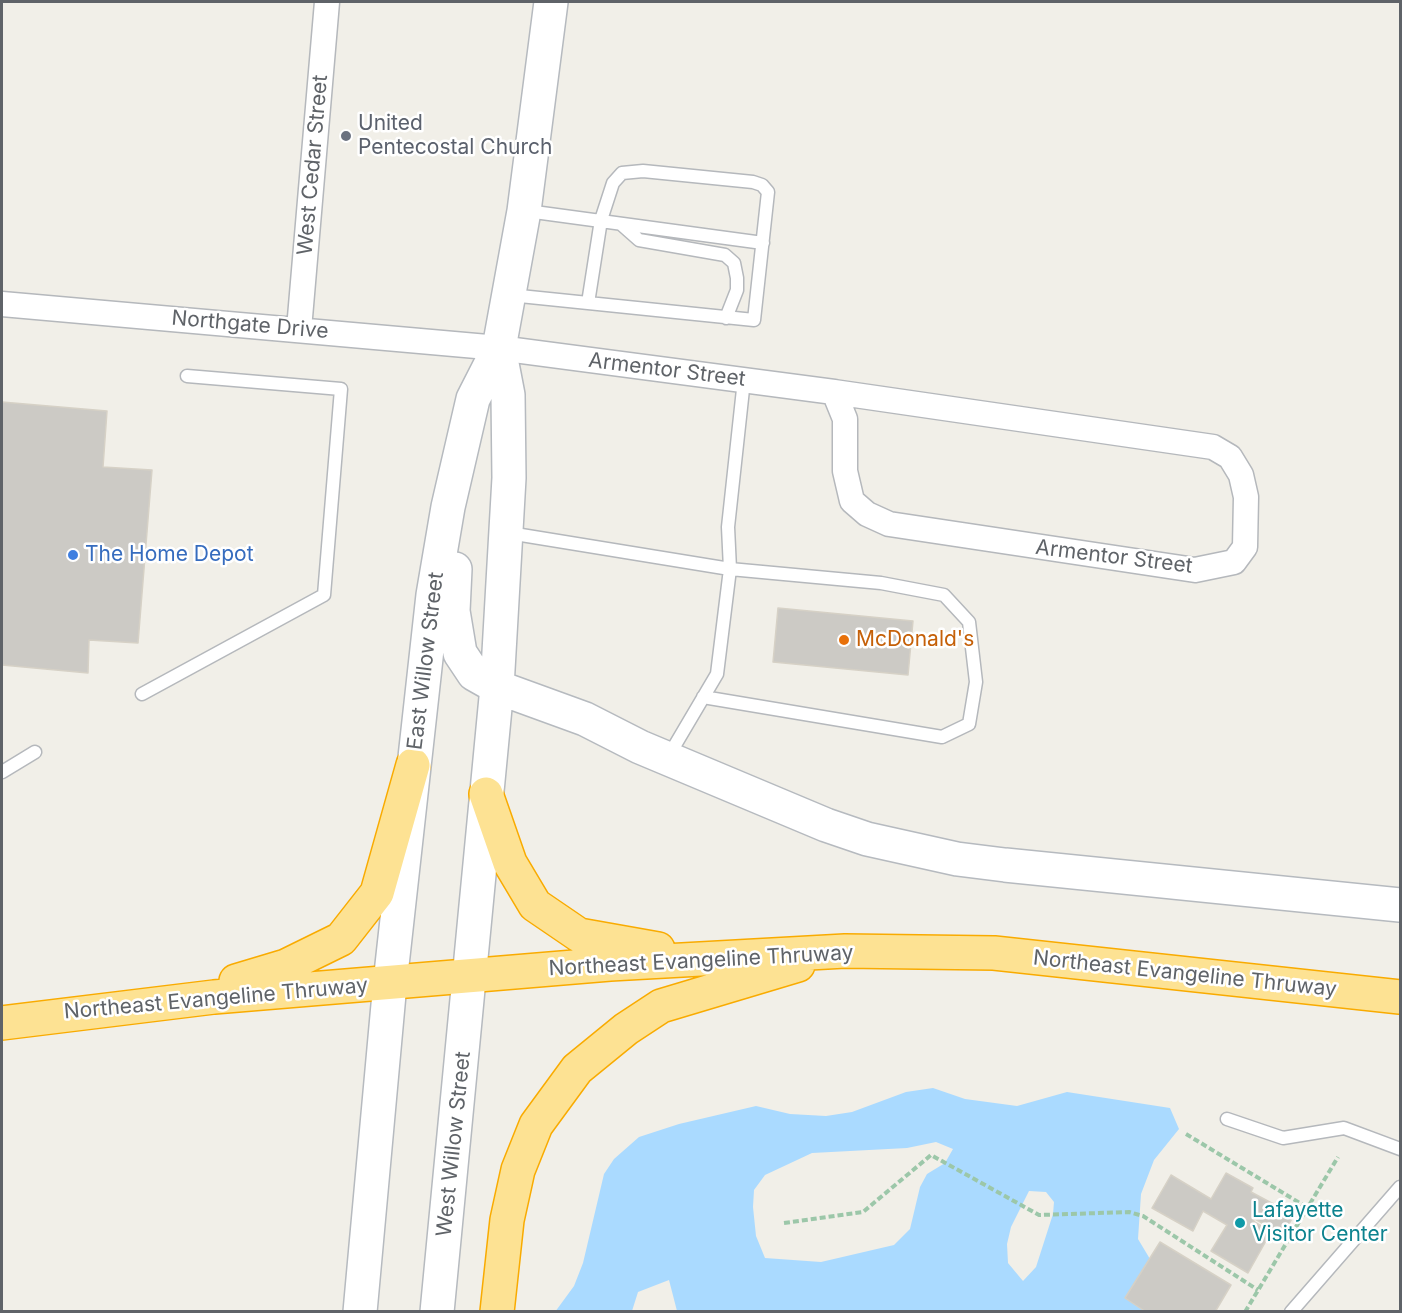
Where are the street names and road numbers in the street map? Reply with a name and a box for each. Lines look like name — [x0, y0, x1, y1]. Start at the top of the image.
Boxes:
street label: West Cedar Street — [293, 74, 333, 256]
street label: Northgate Drive — [170, 306, 330, 344]
street label: Armentor Street — [587, 348, 747, 392]
street label: Armentor Street — [1034, 535, 1194, 579]
street label: East Willow Street — [403, 571, 449, 751]
street label: Northeast Evangeline Thruway — [548, 940, 854, 982]
street label: Northeast Evangeline Thruway — [1032, 946, 1338, 1002]
street label: Northeast Evangeline Thruway — [63, 973, 369, 1025]
street label: West Willow Street — [432, 1050, 476, 1238]

